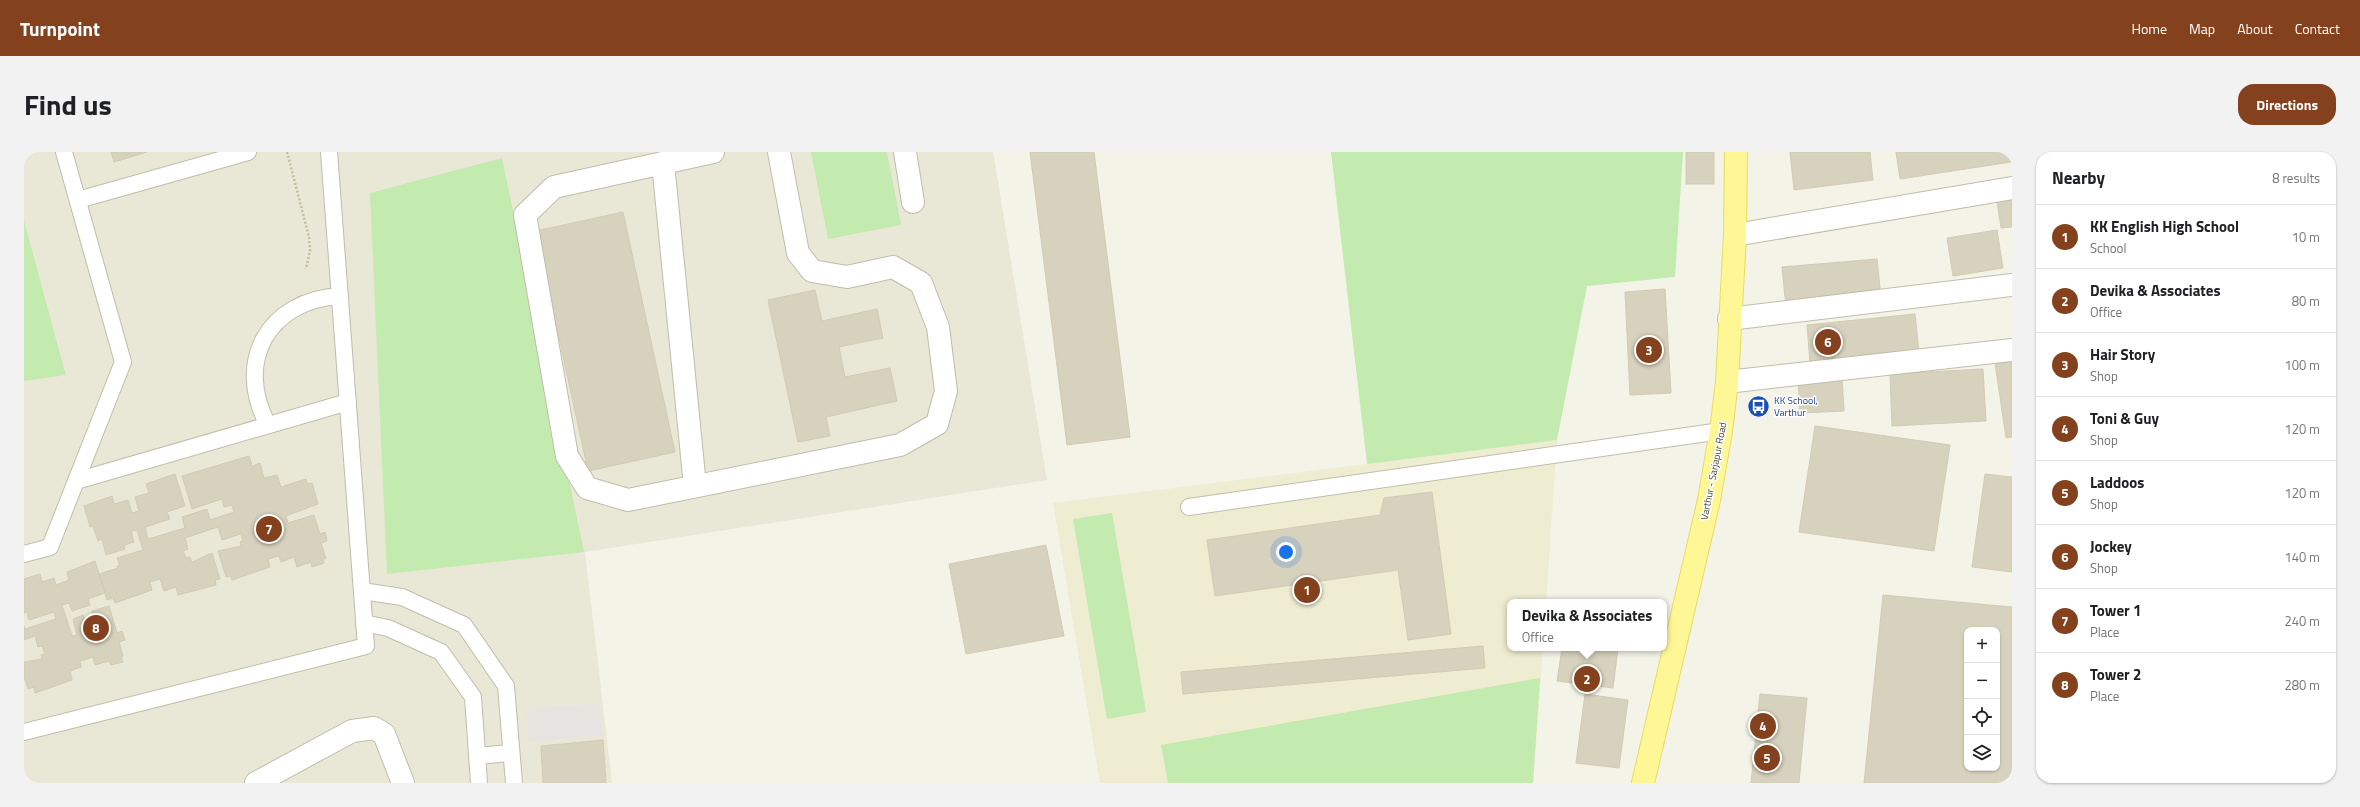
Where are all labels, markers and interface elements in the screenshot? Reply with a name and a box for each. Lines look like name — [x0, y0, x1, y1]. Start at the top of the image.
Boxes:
text: Turnpoint — [20, 14, 100, 43]
text: Home — [2132, 18, 2167, 39]
text: Map — [2189, 18, 2215, 39]
text: About — [2237, 18, 2273, 39]
text: Contact — [2295, 18, 2340, 39]
text: Find us — [24, 83, 112, 126]
button: Directions — [2238, 84, 2336, 125]
text: Nearby — [2052, 165, 2105, 191]
text: 8 results — [2272, 168, 2320, 188]
text: KK English High School — [2090, 215, 2239, 238]
text: 1 — [2061, 227, 2069, 247]
text: 10 m — [2292, 227, 2320, 247]
text: School — [2090, 238, 2126, 258]
text: Devika & Associates — [2090, 279, 2221, 302]
text: 2 — [2061, 291, 2069, 311]
text: 80 m — [2292, 291, 2320, 311]
text: Office — [2090, 302, 2122, 322]
pin: 6 — [1815, 327, 1841, 357]
pin: 3 — [1636, 335, 1662, 365]
text: Hair Story — [2090, 343, 2155, 366]
text: 3 — [2061, 355, 2069, 375]
text: 100 m — [2284, 355, 2320, 375]
text: Shop — [2090, 366, 2118, 386]
bus stop icon: KK School, Varthur — [1745, 393, 1771, 419]
place label: KK School, Varthur — [1774, 393, 1818, 420]
text: Toni & Guy — [2090, 407, 2159, 430]
text: 4 — [2061, 419, 2069, 439]
text: 120 m — [2284, 419, 2320, 439]
street label: Varthur - Sarjapur Road — [1697, 421, 1730, 521]
text: Shop — [2090, 430, 2118, 450]
text: Laddoos — [2090, 471, 2144, 494]
text: 5 — [2061, 483, 2069, 503]
text: 120 m — [2284, 483, 2320, 503]
text: Shop — [2090, 494, 2118, 514]
pin: 7 — [256, 514, 282, 544]
text: Jockey — [2090, 535, 2132, 558]
your location — [1276, 542, 1296, 562]
text: 6 — [2061, 547, 2069, 567]
text: 140 m — [2284, 547, 2320, 567]
text: Shop — [2090, 558, 2118, 578]
pin: 1 — [1294, 575, 1320, 605]
popup — [1507, 599, 1667, 651]
text: Tower 1 — [2090, 599, 2141, 622]
text: Devika & Associates — [1522, 604, 1652, 627]
text: 7 — [2061, 611, 2069, 631]
text: 240 m — [2284, 611, 2320, 631]
pin: 8 — [83, 613, 109, 643]
text: Place — [2090, 622, 2119, 642]
text: Office — [1522, 627, 1554, 647]
map controls — [1964, 627, 2000, 771]
button: + — [1964, 627, 2000, 663]
button: − — [1964, 663, 2000, 699]
text: Tower 2 — [2090, 663, 2141, 686]
pin: 2 — [1574, 664, 1600, 694]
text: 8 — [2061, 675, 2069, 695]
text: 280 m — [2284, 675, 2320, 695]
text: Place — [2090, 686, 2119, 706]
button: locate — [1964, 699, 2000, 735]
pin: 4 — [1750, 711, 1776, 741]
button: layers — [1964, 735, 2000, 771]
pin: 5 — [1754, 743, 1780, 773]

